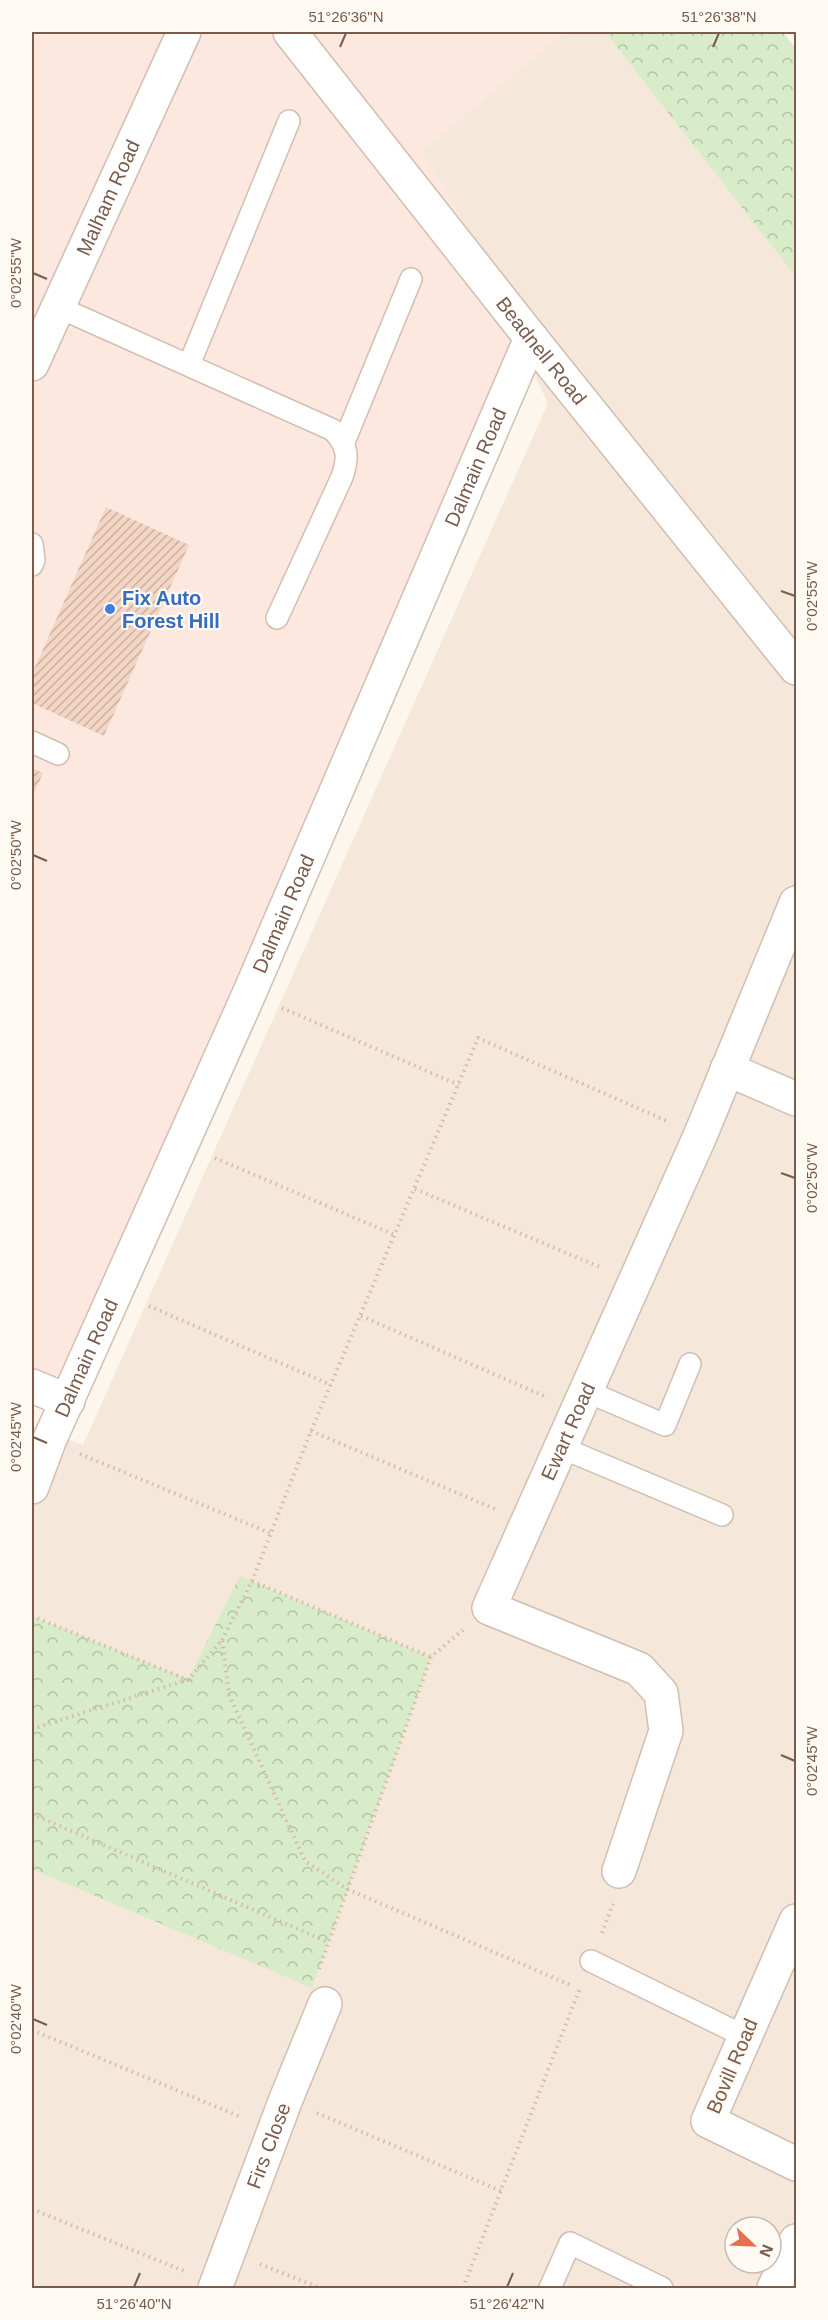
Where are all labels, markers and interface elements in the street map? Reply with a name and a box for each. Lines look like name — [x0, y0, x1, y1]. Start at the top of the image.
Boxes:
text: 51°26'36"N — [308, 8, 384, 25]
text: 51°26'38"N — [681, 8, 757, 25]
street label: Malham Road — [72, 136, 144, 259]
text: 0°02'55"W — [7, 237, 24, 308]
street label: Beadnell Road — [492, 293, 591, 409]
street label: Dalmain Road — [440, 405, 511, 530]
text: 0°02'55"W — [803, 560, 820, 631]
place label: Fix Auto Forest Hill — [122, 587, 220, 632]
marker: Fix Auto Forest Hill — [103, 602, 117, 616]
text: 0°02'50"W — [7, 819, 24, 890]
street label: Dalmain Road — [248, 851, 319, 976]
text: 0°02'50"W — [803, 1142, 820, 1213]
street label: Dalmain Road — [50, 1296, 122, 1420]
street label: Ewart Road — [537, 1379, 599, 1484]
text: 0°02'45"W — [7, 1401, 24, 1472]
text: 0°02'45"W — [803, 1725, 820, 1796]
text: 0°02'40"W — [7, 1983, 24, 2054]
street label: Bovill Road — [702, 2015, 762, 2117]
street label: Firs Close — [242, 2100, 295, 2192]
north arrow — [723, 2215, 783, 2275]
text: N — [756, 2242, 776, 2259]
text: 51°26'40"N — [96, 2295, 172, 2312]
text: 51°26'42"N — [469, 2295, 545, 2312]

